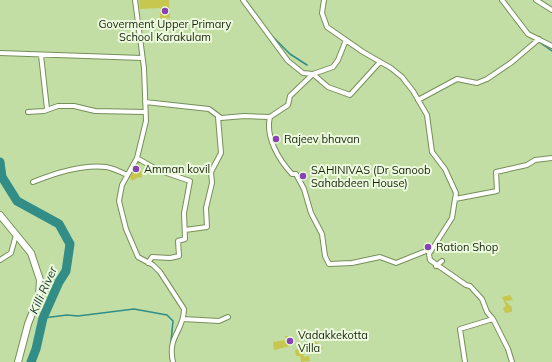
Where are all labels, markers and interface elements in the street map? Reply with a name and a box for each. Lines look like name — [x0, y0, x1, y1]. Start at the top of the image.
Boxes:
marker: Goverment Upper Primary School Karakulam — [160, 6, 170, 16]
place label: Goverment Upper Primary School Karakulam — [99, 17, 232, 44]
place label: Rajeev bhavan — [284, 132, 360, 146]
marker: Rajeev bhavan — [271, 134, 281, 144]
place label: Amman kovil — [144, 162, 210, 176]
place label: SAHINIVAS (Dr Sanoob Sahabdeen House) — [311, 163, 431, 190]
marker: Amman kovil — [131, 164, 141, 174]
marker: SAHINIVAS (Dr Sanoob Sahabdeen House) — [298, 171, 308, 181]
place label: Ration Shop — [436, 240, 499, 254]
marker: Ration Shop — [423, 242, 433, 252]
water label: Killi River — [26, 263, 60, 316]
place label: Vadakkekotta Villa — [298, 328, 368, 355]
marker: Vadakkekotta Villa — [285, 336, 295, 346]

